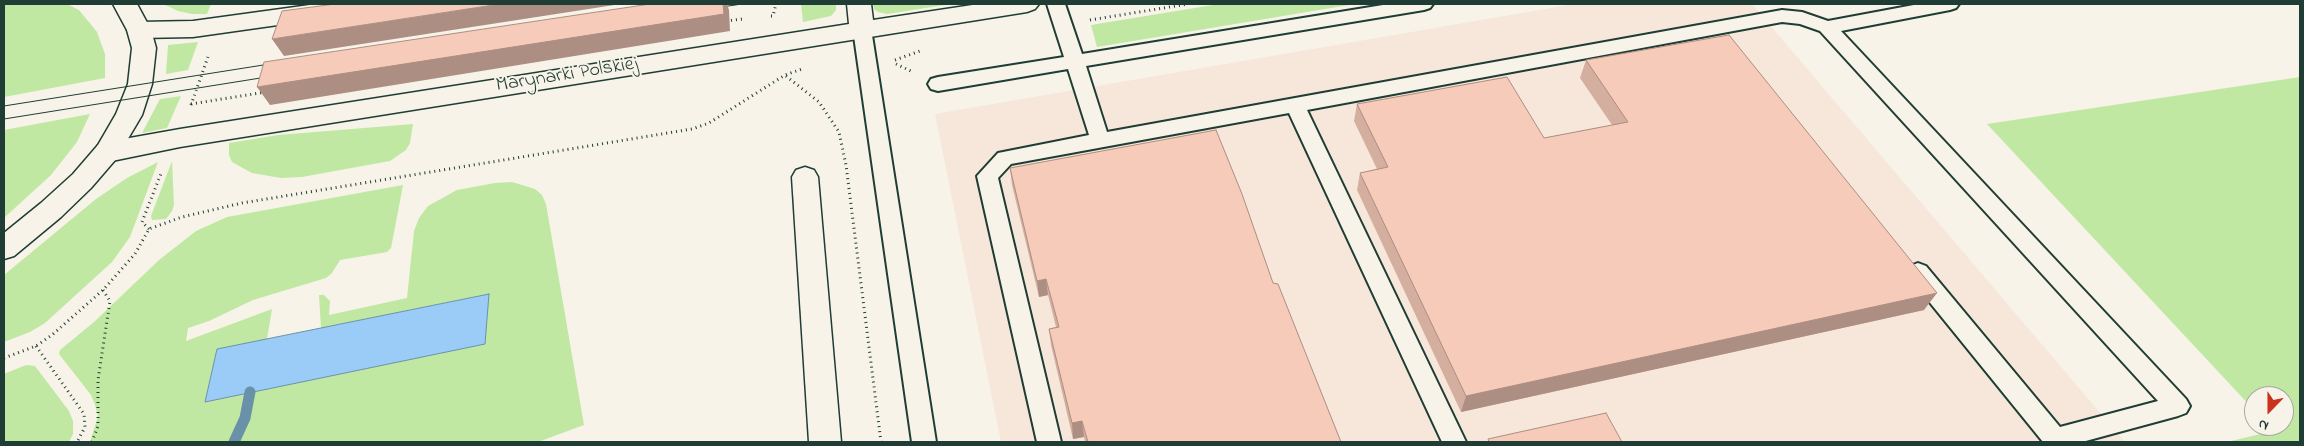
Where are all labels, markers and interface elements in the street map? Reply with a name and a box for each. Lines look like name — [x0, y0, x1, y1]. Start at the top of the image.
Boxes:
street label: Marynarki Polskiej — [494, 53, 640, 99]
north arrow — [2244, 386, 2294, 436]
text: N — [2255, 413, 2272, 436]

